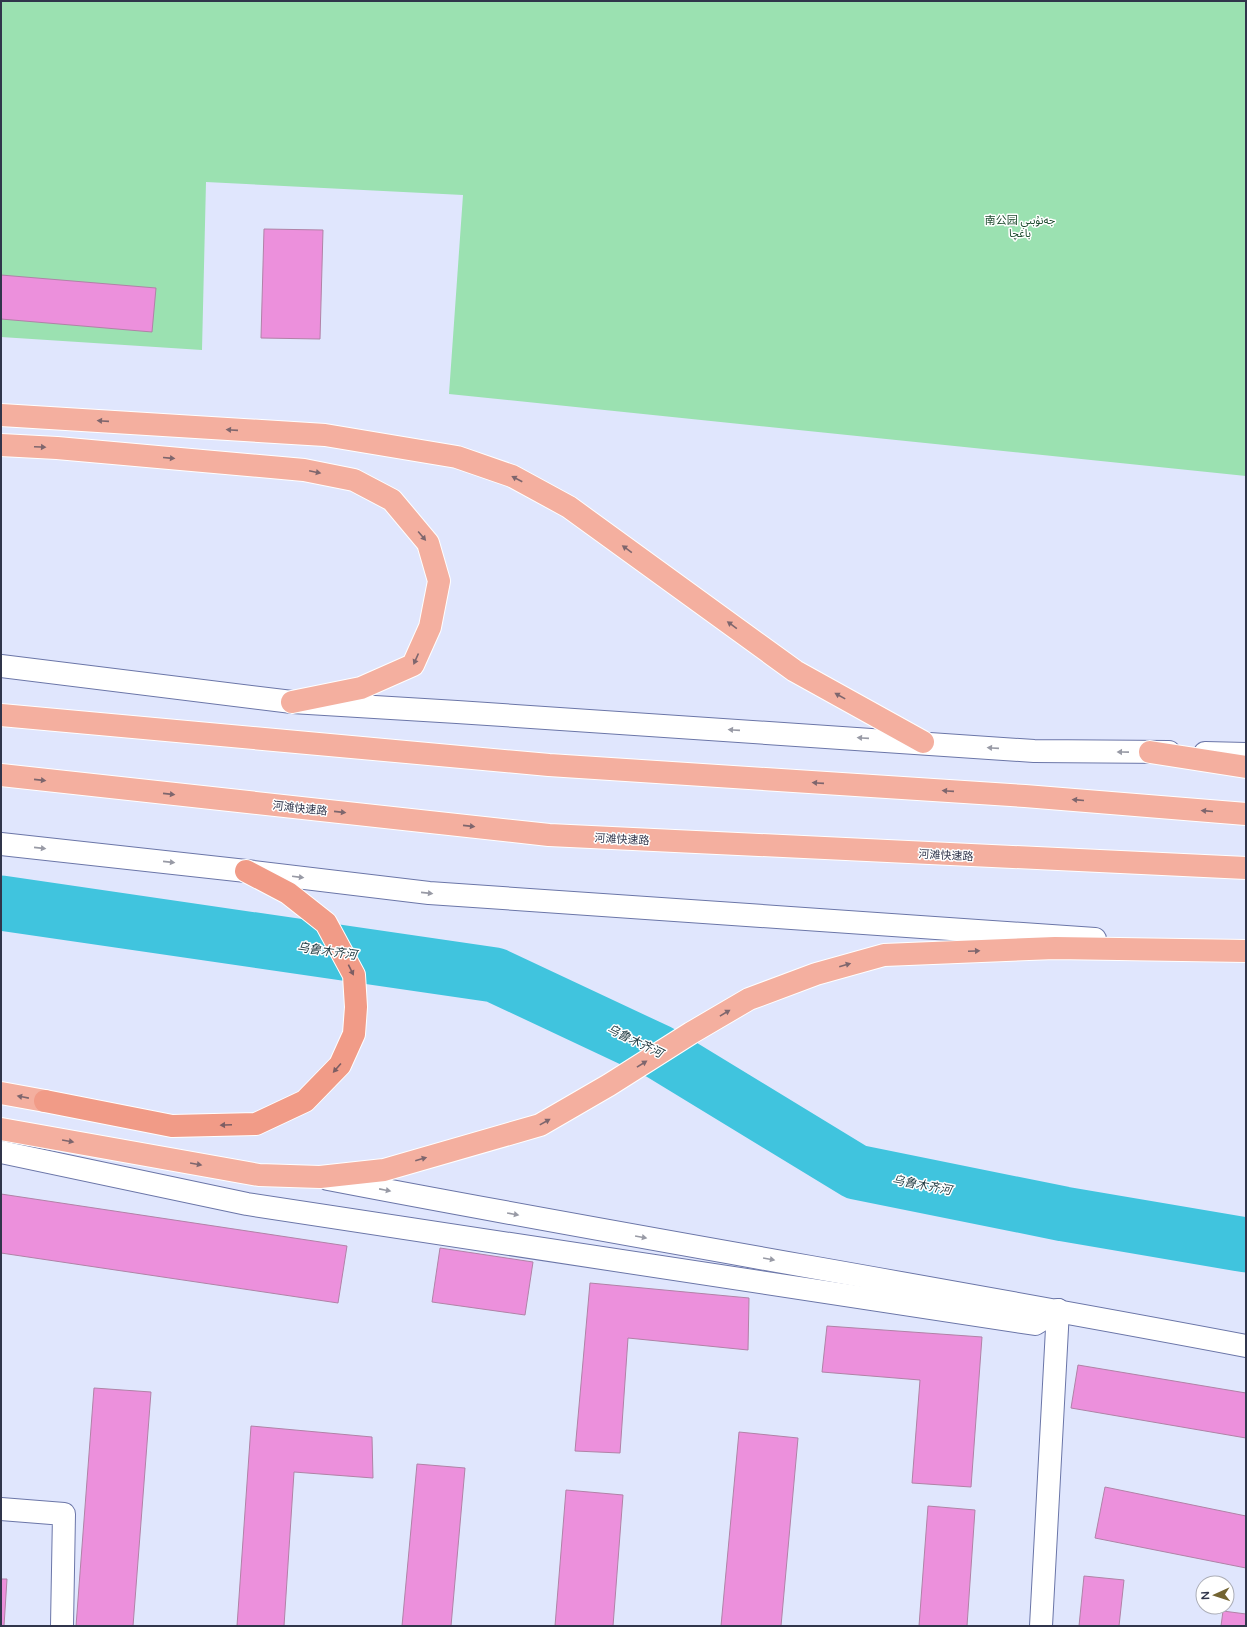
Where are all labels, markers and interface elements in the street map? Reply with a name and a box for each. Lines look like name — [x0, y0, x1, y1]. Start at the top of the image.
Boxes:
park label: 南公园 جەنۇبىي باغچا — [985, 214, 1056, 241]
one-way arrow — [97, 418, 109, 425]
one-way arrow — [226, 426, 238, 433]
one-way arrow — [34, 444, 46, 451]
one-way arrow — [163, 455, 175, 462]
one-way arrow — [309, 470, 321, 476]
one-way arrow — [512, 475, 523, 482]
one-way arrow — [418, 531, 427, 542]
one-way arrow — [621, 545, 632, 553]
one-way arrow — [726, 621, 737, 629]
one-way arrow — [413, 653, 419, 664]
one-way arrow — [834, 693, 846, 700]
one-way arrow — [727, 727, 740, 733]
one-way arrow — [857, 735, 869, 742]
one-way arrow — [987, 744, 999, 751]
one-way arrow — [1116, 749, 1129, 755]
one-way arrow — [34, 776, 46, 783]
one-way arrow — [812, 779, 824, 786]
one-way arrow — [942, 788, 954, 795]
one-way arrow — [163, 790, 175, 797]
one-way arrow — [1072, 797, 1084, 804]
street label: 河滩快速路 — [272, 799, 328, 818]
one-way arrow — [1201, 807, 1213, 814]
one-way arrow — [334, 809, 346, 816]
one-way arrow — [463, 823, 475, 830]
street label: 河滩快速路 — [594, 832, 650, 847]
one-way arrow — [34, 845, 46, 852]
street label: 河滩快速路 — [918, 848, 974, 863]
one-way arrow — [163, 859, 175, 866]
one-way arrow — [292, 874, 304, 880]
one-way arrow — [421, 889, 433, 896]
water label: 乌鲁木齐河 — [296, 940, 360, 962]
one-way arrow — [968, 948, 981, 954]
one-way arrow — [839, 962, 851, 968]
one-way arrow — [348, 964, 354, 976]
one-way arrow — [720, 1009, 730, 1017]
water label: 乌鲁木齐河 — [605, 1022, 667, 1061]
one-way arrow — [636, 1061, 648, 1068]
one-way arrow — [332, 1063, 341, 1074]
one-way arrow — [17, 1094, 29, 1100]
one-way arrow — [539, 1118, 551, 1125]
one-way arrow — [220, 1121, 232, 1128]
one-way arrow — [62, 1138, 74, 1144]
one-way arrow — [415, 1156, 427, 1162]
one-way arrow — [190, 1161, 202, 1167]
water label: 乌鲁木齐河 — [891, 1172, 955, 1198]
one-way arrow — [379, 1187, 392, 1193]
one-way arrow — [507, 1211, 519, 1217]
one-way arrow — [635, 1234, 647, 1240]
one-way arrow — [763, 1257, 775, 1263]
north arrow — [1195, 1575, 1235, 1615]
text: N — [1199, 1591, 1212, 1600]

